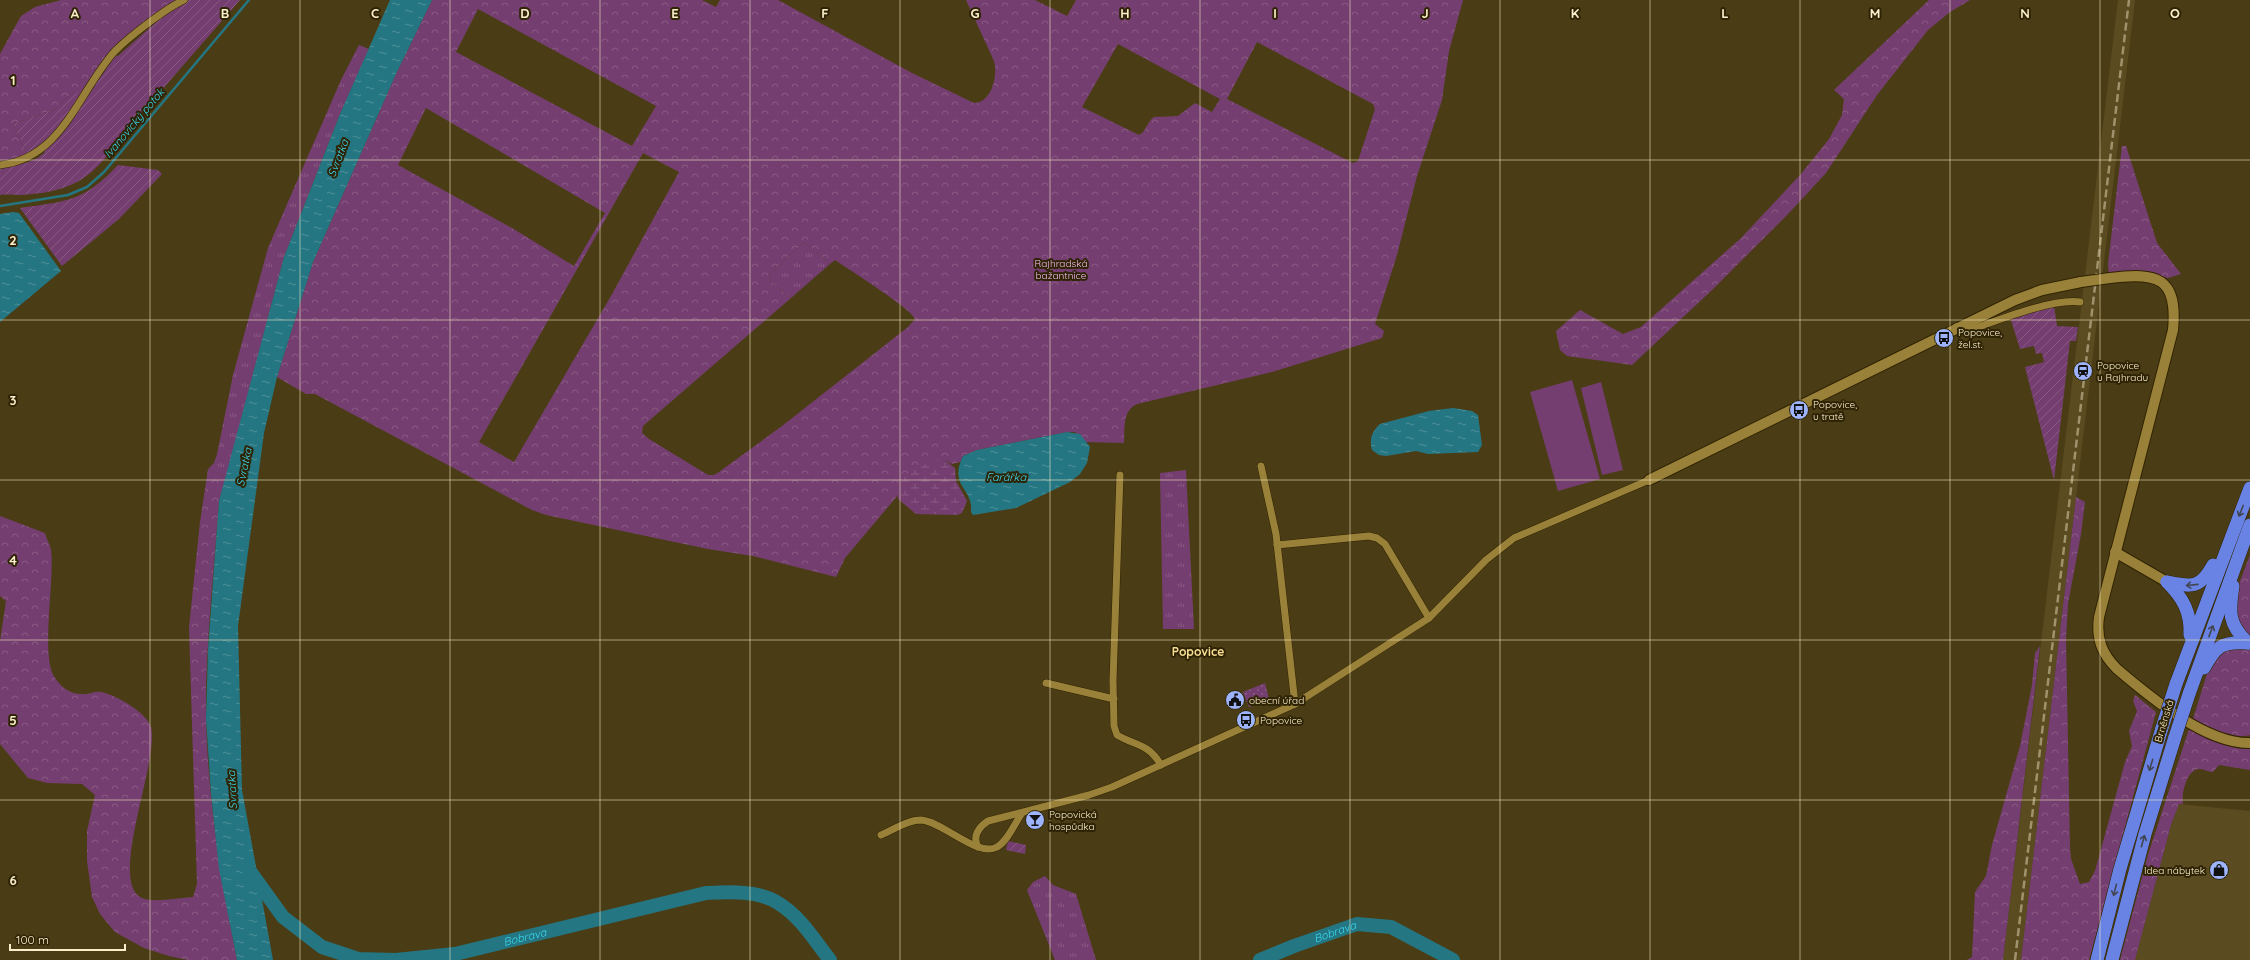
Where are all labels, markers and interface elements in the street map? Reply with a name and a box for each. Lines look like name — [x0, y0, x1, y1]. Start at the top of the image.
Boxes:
text: A — [71, 5, 80, 21]
text: B — [221, 5, 229, 21]
text: C — [371, 5, 379, 21]
text: D — [520, 5, 530, 21]
text: E — [671, 5, 679, 21]
text: F — [821, 5, 829, 21]
text: G — [970, 5, 980, 21]
text: H — [1120, 5, 1130, 21]
text: I — [1273, 5, 1277, 21]
text: J — [1421, 5, 1429, 21]
text: K — [1571, 5, 1580, 21]
text: L — [1721, 5, 1729, 21]
text: M — [1870, 5, 1880, 21]
text: N — [2020, 5, 2030, 21]
text: O — [2170, 5, 2180, 21]
text: 1 — [10, 72, 16, 88]
water label: Ivanovický potok — [101, 84, 168, 161]
water label: Svratka — [324, 136, 352, 179]
text: 2 — [9, 232, 17, 248]
park label: Rajhradská bažantnice — [1034, 257, 1088, 282]
place label: Popovice, žel.st. — [1958, 326, 2002, 351]
bus stop icon: Popovice, žel.st. — [1933, 327, 1955, 349]
place label: Popovice u Rajhradu — [2097, 359, 2148, 384]
station icon: Popovice u Rajhradu — [2072, 360, 2094, 382]
text: 3 — [10, 392, 17, 408]
place label: Popovice, u tratě — [1813, 398, 1857, 423]
bus stop icon: Popovice, u tratě — [1788, 399, 1810, 421]
water label: Svratka — [233, 445, 255, 488]
water label: Farářka — [986, 470, 1027, 484]
one-way arrow — [2236, 504, 2244, 516]
text: 4 — [9, 552, 17, 568]
one-way arrow — [2186, 581, 2199, 588]
one-way arrow — [2207, 625, 2215, 637]
district label: Popovice — [1172, 644, 1224, 659]
public building icon: obecní úřad — [1224, 689, 1246, 711]
place label: obecní úřad — [1249, 694, 1304, 707]
street label: Brněnská — [2151, 698, 2177, 744]
bus stop icon: Popovice — [1235, 709, 1257, 731]
text: 5 — [9, 712, 17, 728]
place label: Popovice — [1260, 714, 1303, 727]
one-way arrow — [2147, 758, 2154, 771]
water label: Svratka — [224, 769, 240, 810]
place label: Popovická hospůdka — [1049, 808, 1097, 833]
bar icon: Popovická hospůdka — [1024, 809, 1046, 831]
one-way arrow — [2140, 835, 2147, 848]
shop icon: Idea nábytek — [2208, 859, 2230, 881]
place label: Idea nábytek — [2144, 864, 2205, 877]
text: 6 — [9, 872, 17, 888]
one-way arrow — [2110, 883, 2118, 896]
water label: Bobrava — [1312, 918, 1359, 946]
water label: Bobrava — [502, 925, 549, 949]
scale bar — [10, 926, 125, 952]
text: 100 m — [16, 932, 49, 947]

